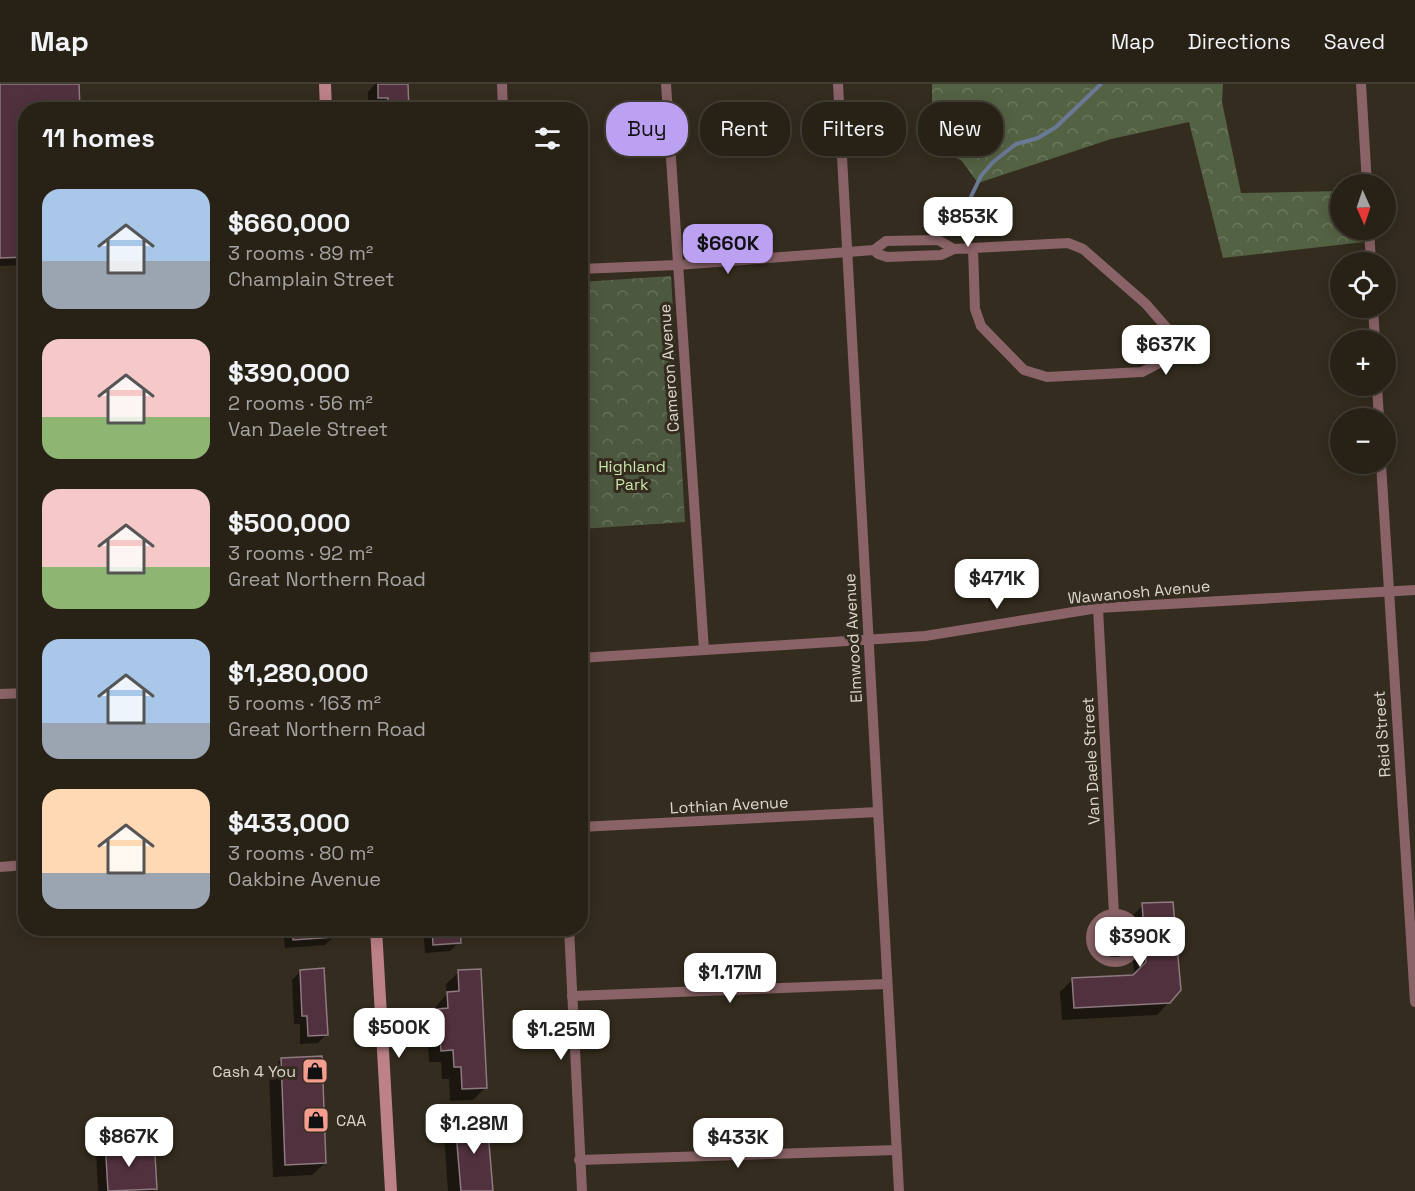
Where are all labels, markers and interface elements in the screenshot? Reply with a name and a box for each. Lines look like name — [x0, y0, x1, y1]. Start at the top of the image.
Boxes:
text: Map — [30, 23, 89, 59]
text: Map — [1111, 28, 1155, 55]
text: Directions — [1188, 28, 1291, 55]
text: Saved — [1324, 28, 1385, 55]
chip: Buy — [606, 102, 688, 156]
chip: Rent — [700, 102, 790, 156]
chip: Filters — [802, 102, 906, 156]
chip: New — [918, 102, 1003, 156]
text: 11 homes — [42, 121, 155, 155]
icon: filters — [531, 122, 564, 155]
north arrow — [1330, 174, 1396, 240]
map controls — [1330, 174, 1396, 474]
pin: $853K — [926, 197, 1010, 248]
text: $853K — [938, 203, 998, 229]
text: $660,000 — [228, 206, 350, 240]
icon: home — [90, 213, 162, 285]
pin: $660K — [686, 224, 770, 275]
text: $660K — [697, 230, 759, 256]
text: 3 rooms · 89 m² — [228, 240, 373, 266]
button: locate — [1330, 252, 1396, 318]
text: Champlain Street — [228, 266, 395, 292]
street label: Cameron Avenue — [654, 303, 684, 433]
pin: $637K — [1124, 325, 1208, 376]
button: + — [1330, 330, 1396, 396]
text: $637K — [1136, 331, 1196, 357]
text: $390,000 — [228, 356, 350, 390]
icon: home — [90, 363, 162, 435]
text: 2 rooms · 56 m² — [228, 390, 373, 416]
button: − — [1330, 408, 1396, 474]
text: Van Daele Street — [228, 416, 388, 442]
park label: Highland Park — [598, 456, 666, 495]
text: $500,000 — [228, 506, 351, 540]
icon: home — [90, 513, 162, 585]
text: 3 rooms · 92 m² — [228, 540, 373, 566]
pin: $471K — [955, 559, 1039, 610]
text: $471K — [969, 565, 1025, 591]
text: Great Northern Road — [228, 566, 426, 592]
street label: Elmwood Avenue — [839, 573, 867, 703]
street label: Wawanosh Avenue — [1067, 575, 1211, 609]
text: $1,280,000 — [228, 656, 369, 690]
icon: home — [90, 663, 162, 735]
text: 5 rooms · 163 m² — [228, 690, 381, 716]
street label: Reid Street — [1368, 690, 1396, 778]
street label: Van Daele Street — [1077, 697, 1105, 825]
text: Great Northern Road — [228, 716, 426, 742]
street label: Lothian Avenue — [669, 791, 789, 819]
text: $433,000 — [228, 806, 350, 840]
icon: home — [90, 813, 162, 885]
text: 3 rooms · 80 m² — [228, 840, 374, 866]
text: Oakbine Avenue — [228, 866, 381, 892]
pin: $390K — [1098, 917, 1182, 968]
text: $390K — [1109, 923, 1171, 949]
pin: $1.17M — [681, 953, 779, 1004]
text: $1.17M — [698, 959, 762, 985]
pin: $500K — [357, 1008, 441, 1059]
pin: $1.25M — [512, 1010, 610, 1061]
text: $500K — [368, 1014, 430, 1040]
text: $1.25M — [527, 1016, 595, 1042]
shop icon: Cash 4 You — [300, 1056, 330, 1086]
place label: Cash 4 You — [212, 1061, 296, 1082]
pin: $1.28M — [425, 1104, 523, 1155]
shop icon: CAA — [301, 1105, 331, 1135]
place label: CAA — [336, 1110, 366, 1131]
text: $1.28M — [440, 1110, 508, 1136]
pin: $867K — [87, 1117, 171, 1168]
pin: $433K — [696, 1118, 780, 1169]
text: $867K — [99, 1123, 159, 1149]
text: $433K — [707, 1124, 769, 1150]

